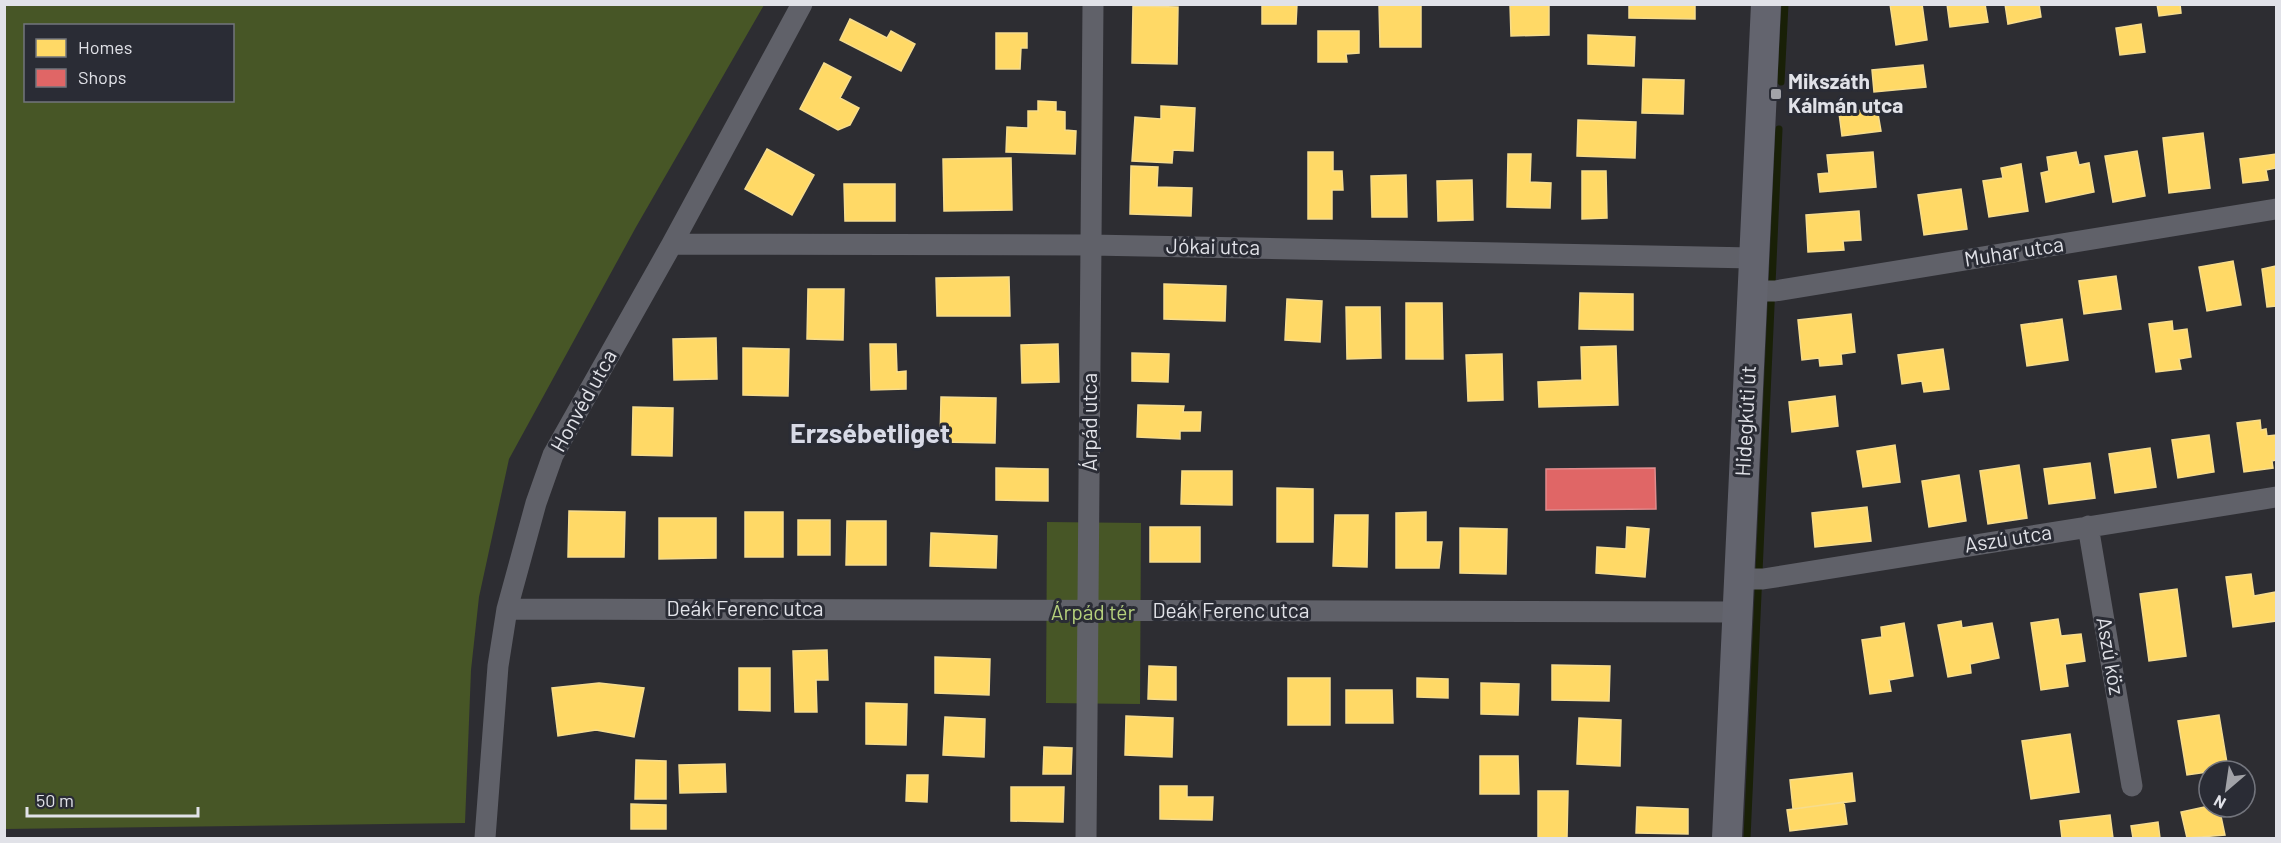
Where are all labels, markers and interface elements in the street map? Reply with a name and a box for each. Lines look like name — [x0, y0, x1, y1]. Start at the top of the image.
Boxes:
legend — [24, 24, 234, 102]
text: Homes — [78, 36, 132, 58]
text: Shops — [78, 66, 127, 88]
place label: Mikszáth Kálmán utca — [1788, 68, 1903, 117]
marker: Mikszáth Kálmán utca — [1769, 87, 1783, 101]
street label: Muhar utca — [1962, 230, 2065, 271]
street label: Jókai utca — [1166, 232, 1260, 259]
street label: Honvéd utca — [544, 345, 621, 456]
street label: Hidegkúti út — [1729, 365, 1760, 477]
street label: Árpád utca — [1076, 373, 1101, 471]
district label: Erzsébetliget — [790, 416, 950, 448]
street label: Aszú utca — [1962, 518, 2053, 557]
street label: Deák Ferenc utca — [666, 595, 824, 620]
street label: Deák Ferenc utca — [1152, 597, 1310, 622]
park label: Árpád tér — [1051, 599, 1136, 624]
street label: Aszú köz — [2092, 615, 2131, 697]
north arrow — [2197, 759, 2257, 819]
scale bar — [27, 780, 198, 818]
text: 50 m — [36, 789, 74, 811]
text: N — [2210, 792, 2229, 813]

